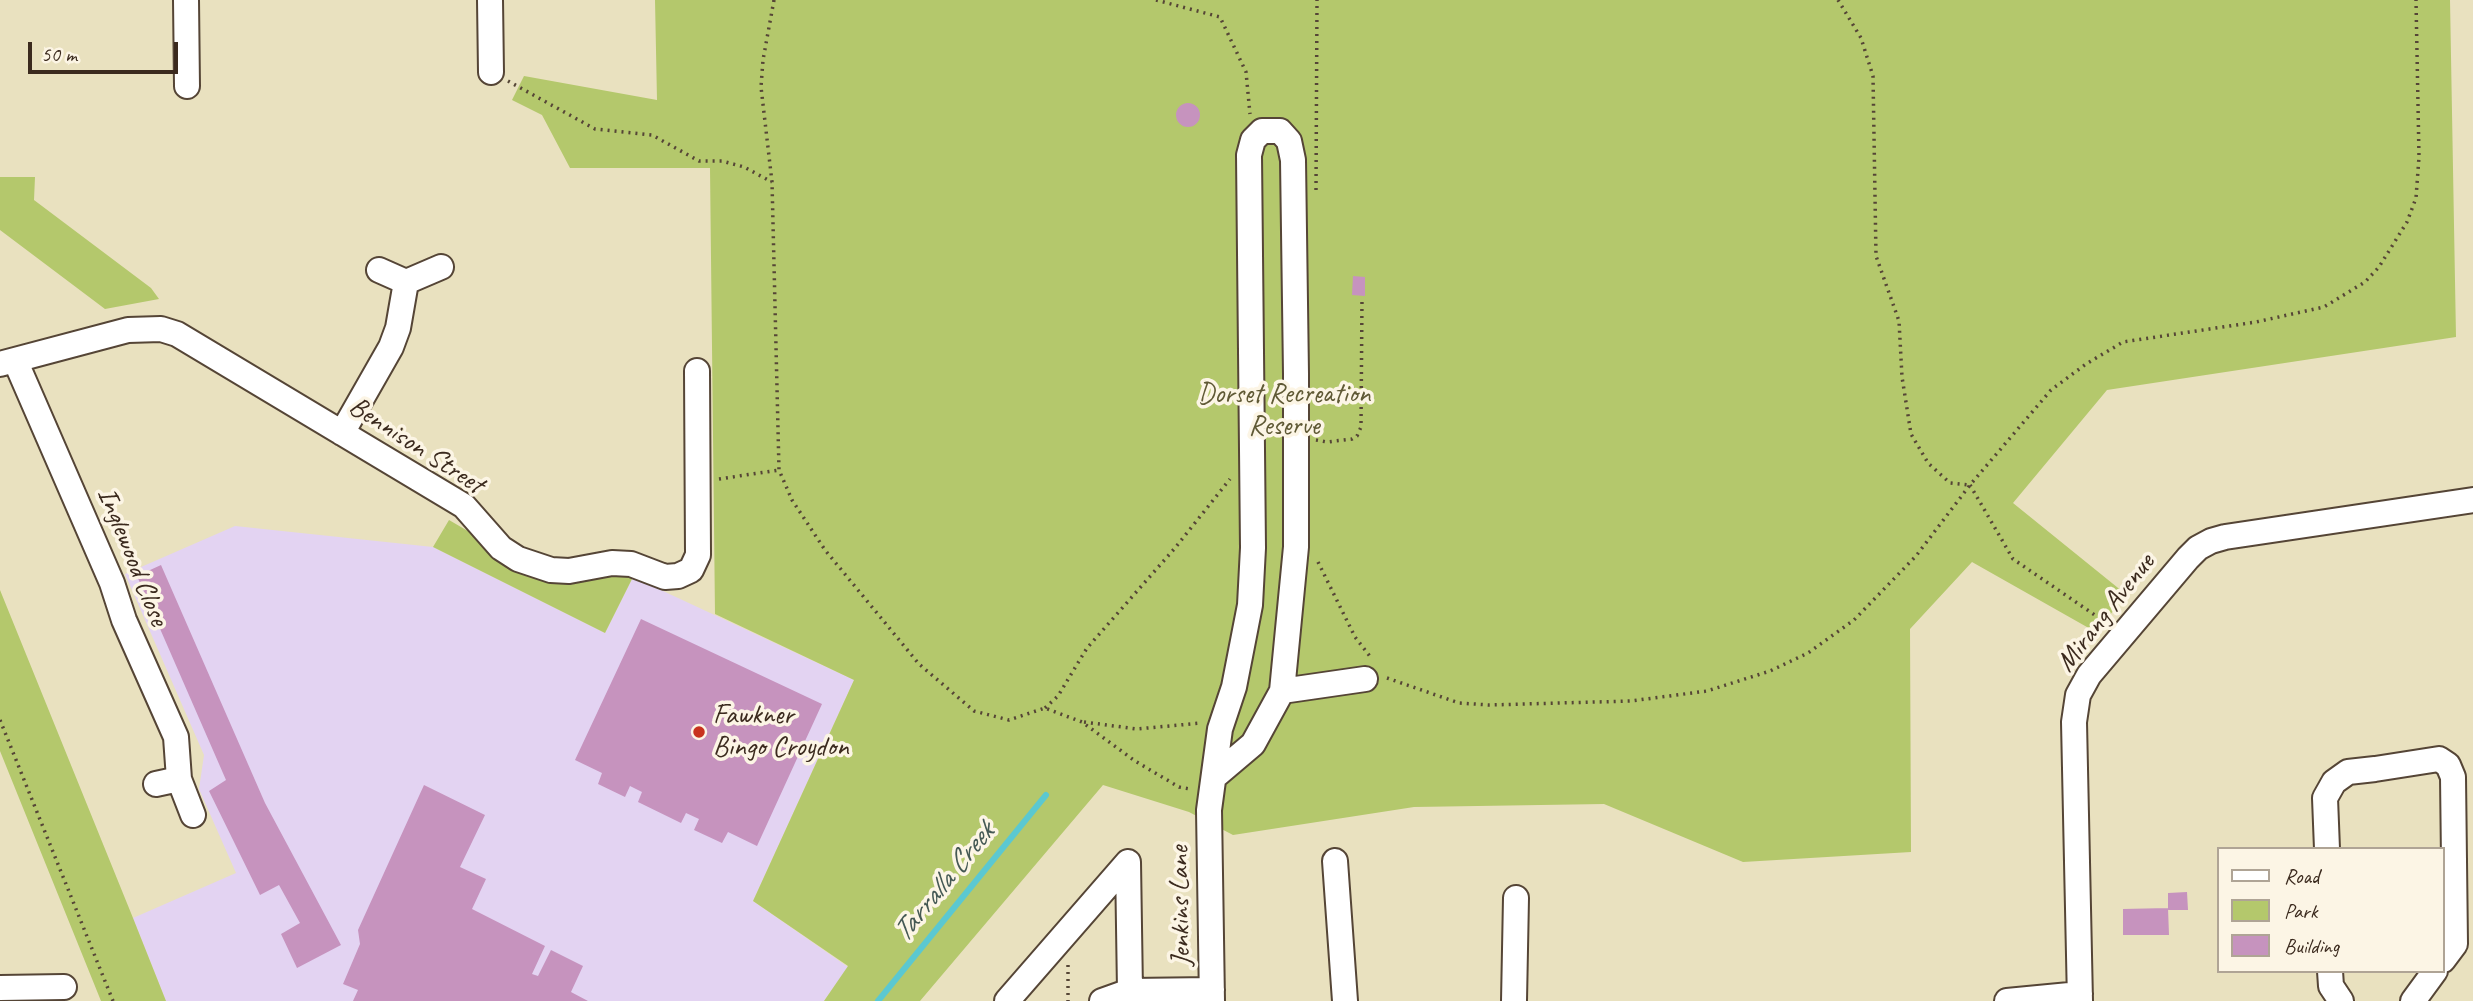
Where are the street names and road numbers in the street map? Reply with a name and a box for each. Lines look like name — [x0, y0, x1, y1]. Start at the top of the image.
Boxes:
street label: Bennison Street — [342, 390, 490, 502]
street label: Inglewood Close — [89, 483, 175, 631]
street label: Mirang Avenue — [2049, 547, 2163, 679]
street label: Jenkins Lane — [1163, 846, 1199, 966]

